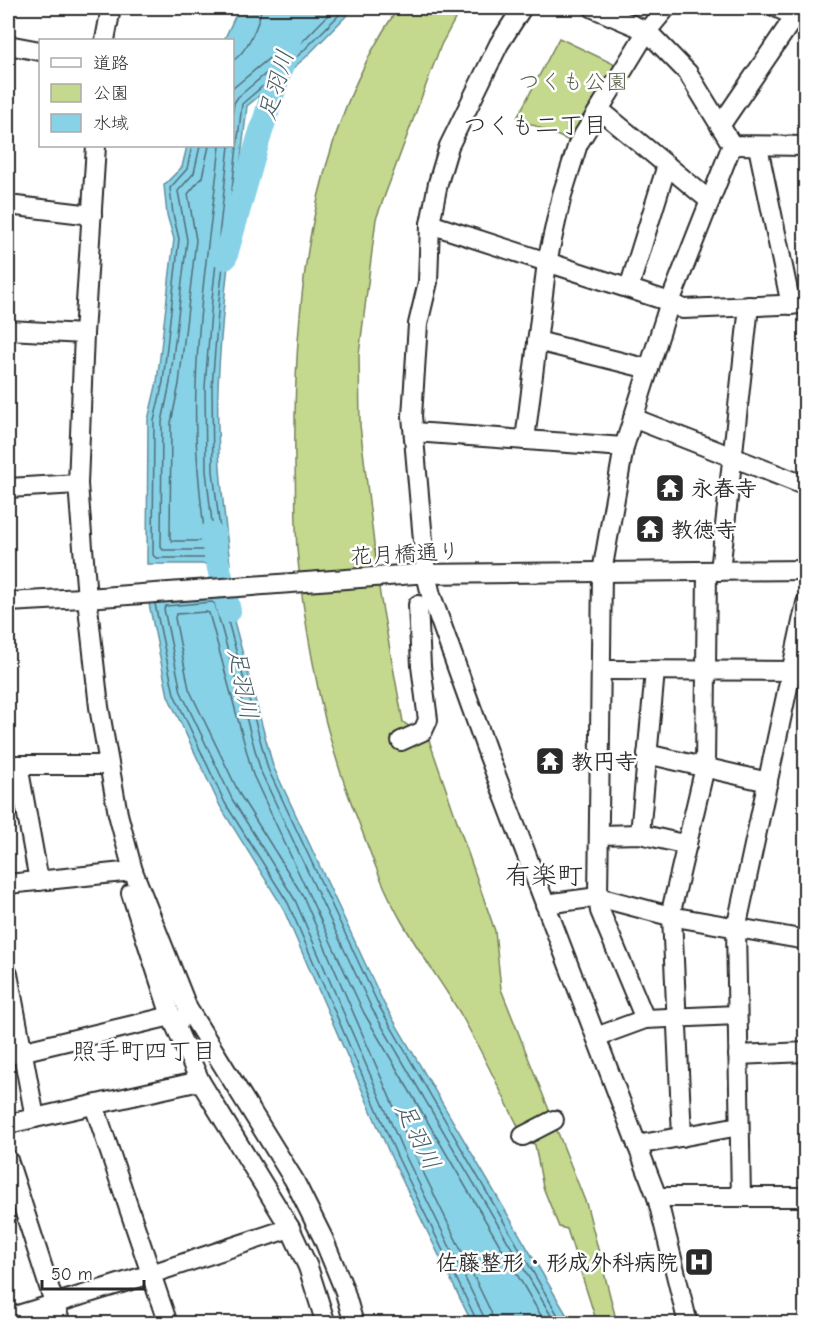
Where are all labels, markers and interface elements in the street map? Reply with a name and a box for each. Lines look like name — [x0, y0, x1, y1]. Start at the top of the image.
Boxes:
legend — [39, 39, 234, 147]
water label: 足羽川 — [253, 47, 299, 123]
text: 道路 — [93, 53, 129, 74]
park label: つくも公園 — [518, 69, 628, 95]
text: 公園 — [93, 83, 129, 104]
district label: つくも二丁目 — [463, 111, 607, 139]
text: 水域 — [93, 113, 129, 134]
temple icon: 永春寺 — [654, 472, 686, 504]
place label: 永春寺 — [691, 476, 757, 502]
temple icon: 教徳寺 — [634, 513, 666, 545]
place label: 教徳寺 — [671, 517, 737, 543]
street label: 花月橋通り — [349, 538, 461, 570]
water label: 足羽川 — [222, 646, 264, 722]
temple icon: 教円寺 — [534, 745, 566, 777]
place label: 教円寺 — [571, 749, 637, 775]
district label: 有楽町 — [505, 861, 583, 891]
district label: 照手町四丁目 — [72, 1037, 216, 1065]
water label: 足羽川 — [390, 1098, 446, 1174]
hospital icon: 佐藤整形・形成外科病院 — [683, 1246, 715, 1278]
place label: 佐藤整形・形成外科病院 — [436, 1250, 678, 1276]
scale bar — [42, 1253, 144, 1291]
text: 50 m — [51, 1264, 93, 1285]

